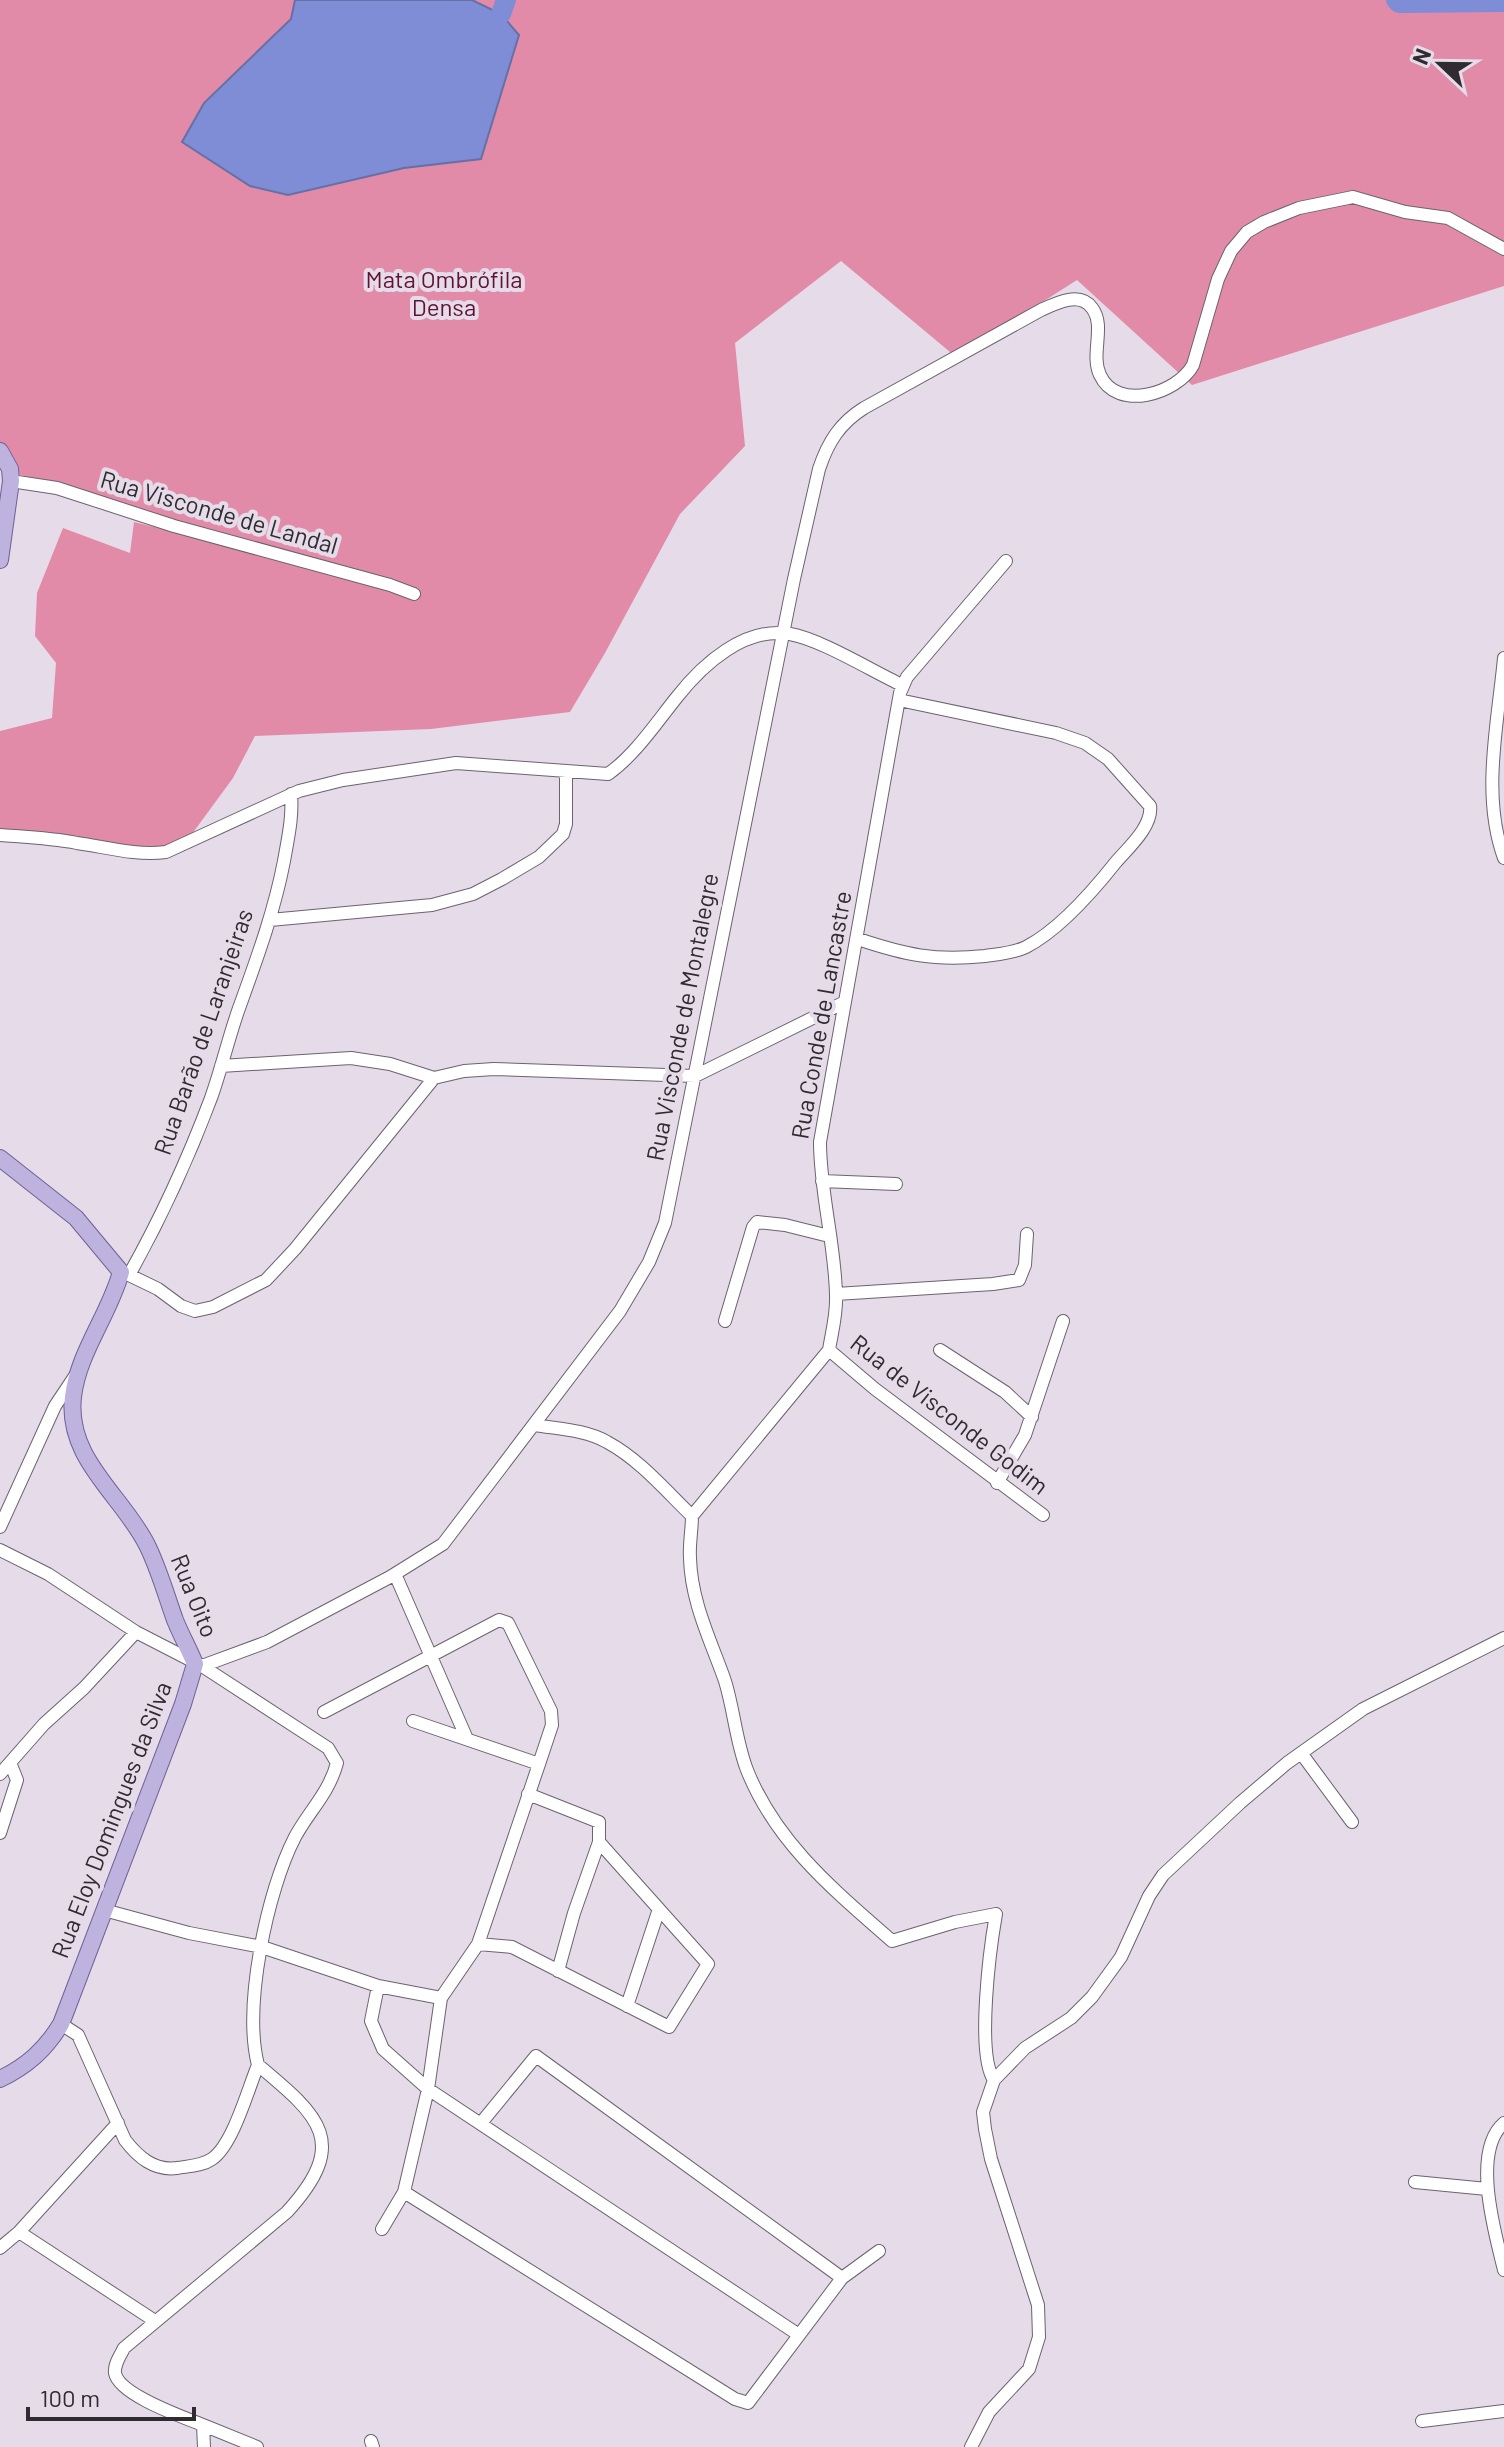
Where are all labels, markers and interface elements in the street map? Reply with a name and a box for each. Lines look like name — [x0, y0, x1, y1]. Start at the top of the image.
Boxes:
north arrow — [1400, 24, 1480, 104]
text: N — [1406, 44, 1435, 68]
park label: Mata Ombrófila Densa — [366, 264, 522, 321]
street label: Rua Visconde de Landal — [97, 464, 341, 559]
street label: Rua Visconde de Montalegre — [639, 870, 724, 1163]
street label: Rua Conde de Lancastre — [784, 888, 857, 1141]
street label: Rua Barão de Laranjeiras — [147, 905, 258, 1158]
street label: Rua de Visconde Godim — [845, 1328, 1055, 1500]
street label: Rua Oito — [166, 1550, 225, 1641]
street label: Rua Eloy Domingues da Silva — [44, 1677, 177, 1962]
scale bar — [28, 2371, 194, 2421]
text: 100 m — [40, 2383, 100, 2412]

